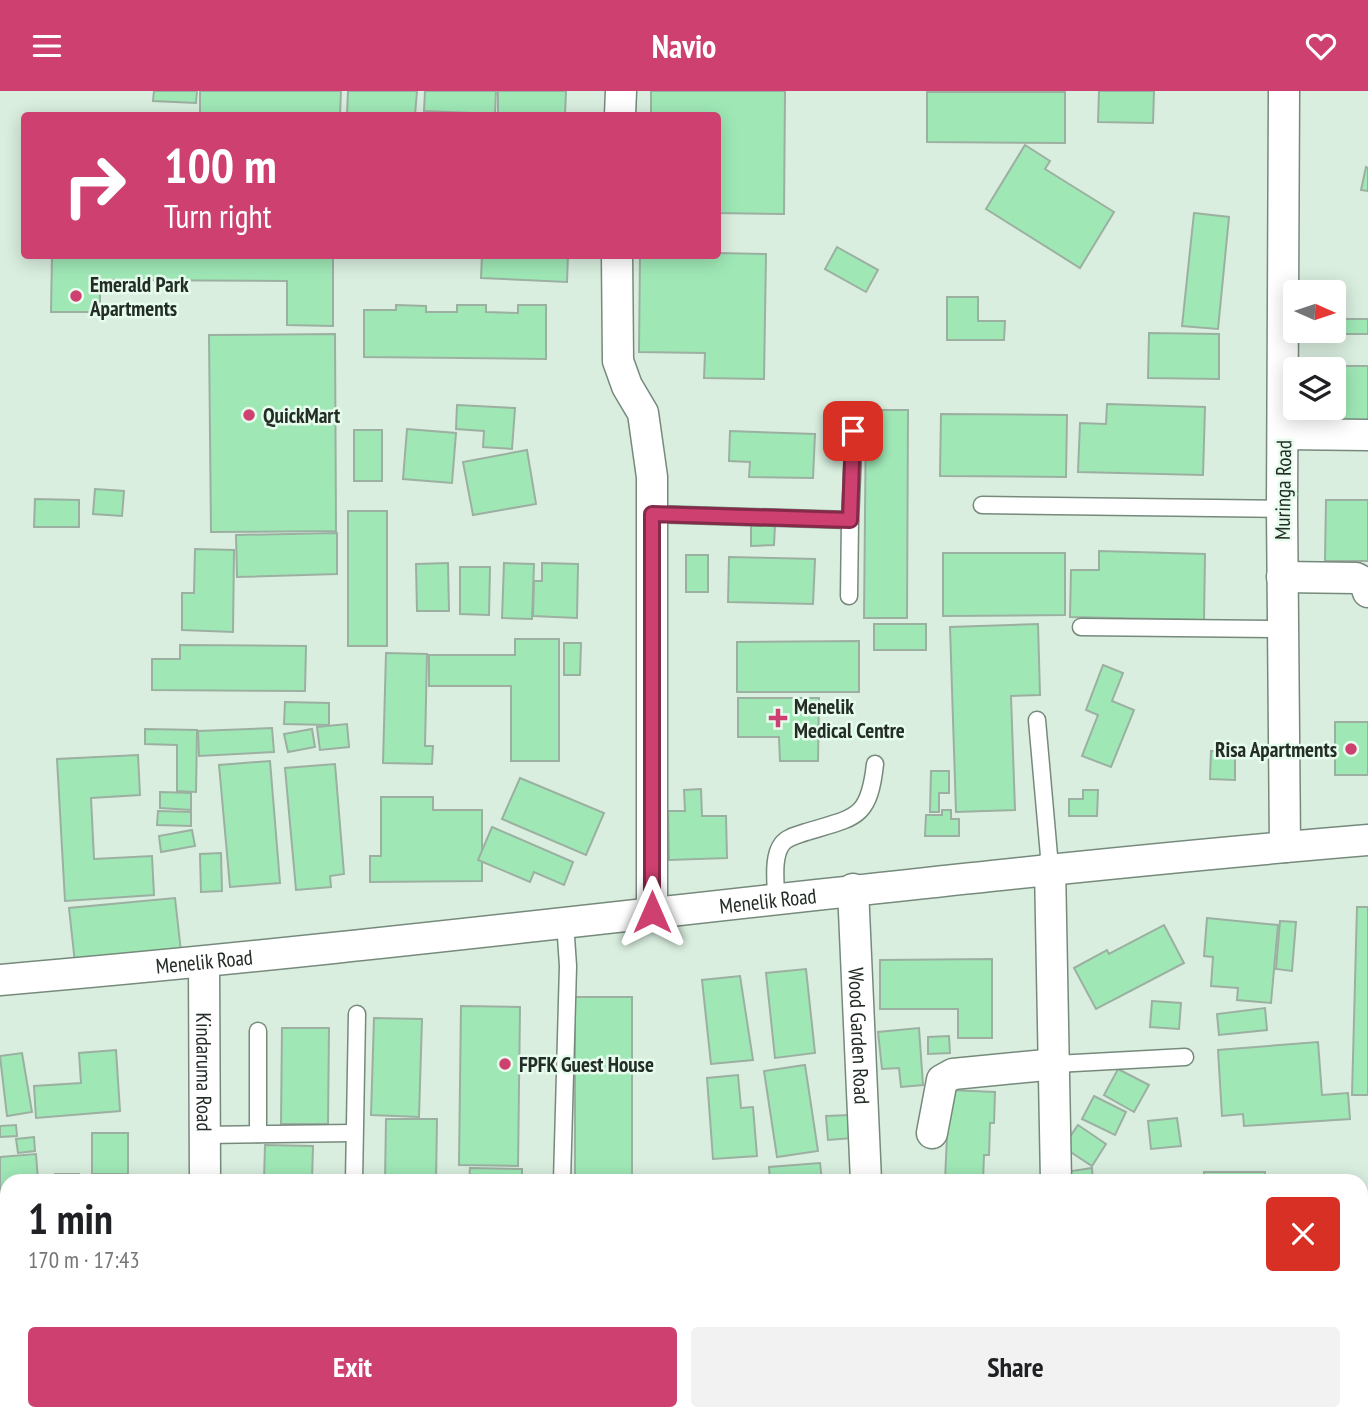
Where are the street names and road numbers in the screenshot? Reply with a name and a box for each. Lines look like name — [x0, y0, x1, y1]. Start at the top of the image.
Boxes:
street label: Muringa Road — [1269, 440, 1297, 540]
street label: Menelik Road — [718, 882, 818, 919]
street label: Menelik Road — [154, 943, 254, 979]
street label: Wood Garden Road — [843, 967, 876, 1105]
street label: Kindaruma Road — [191, 1012, 218, 1132]

